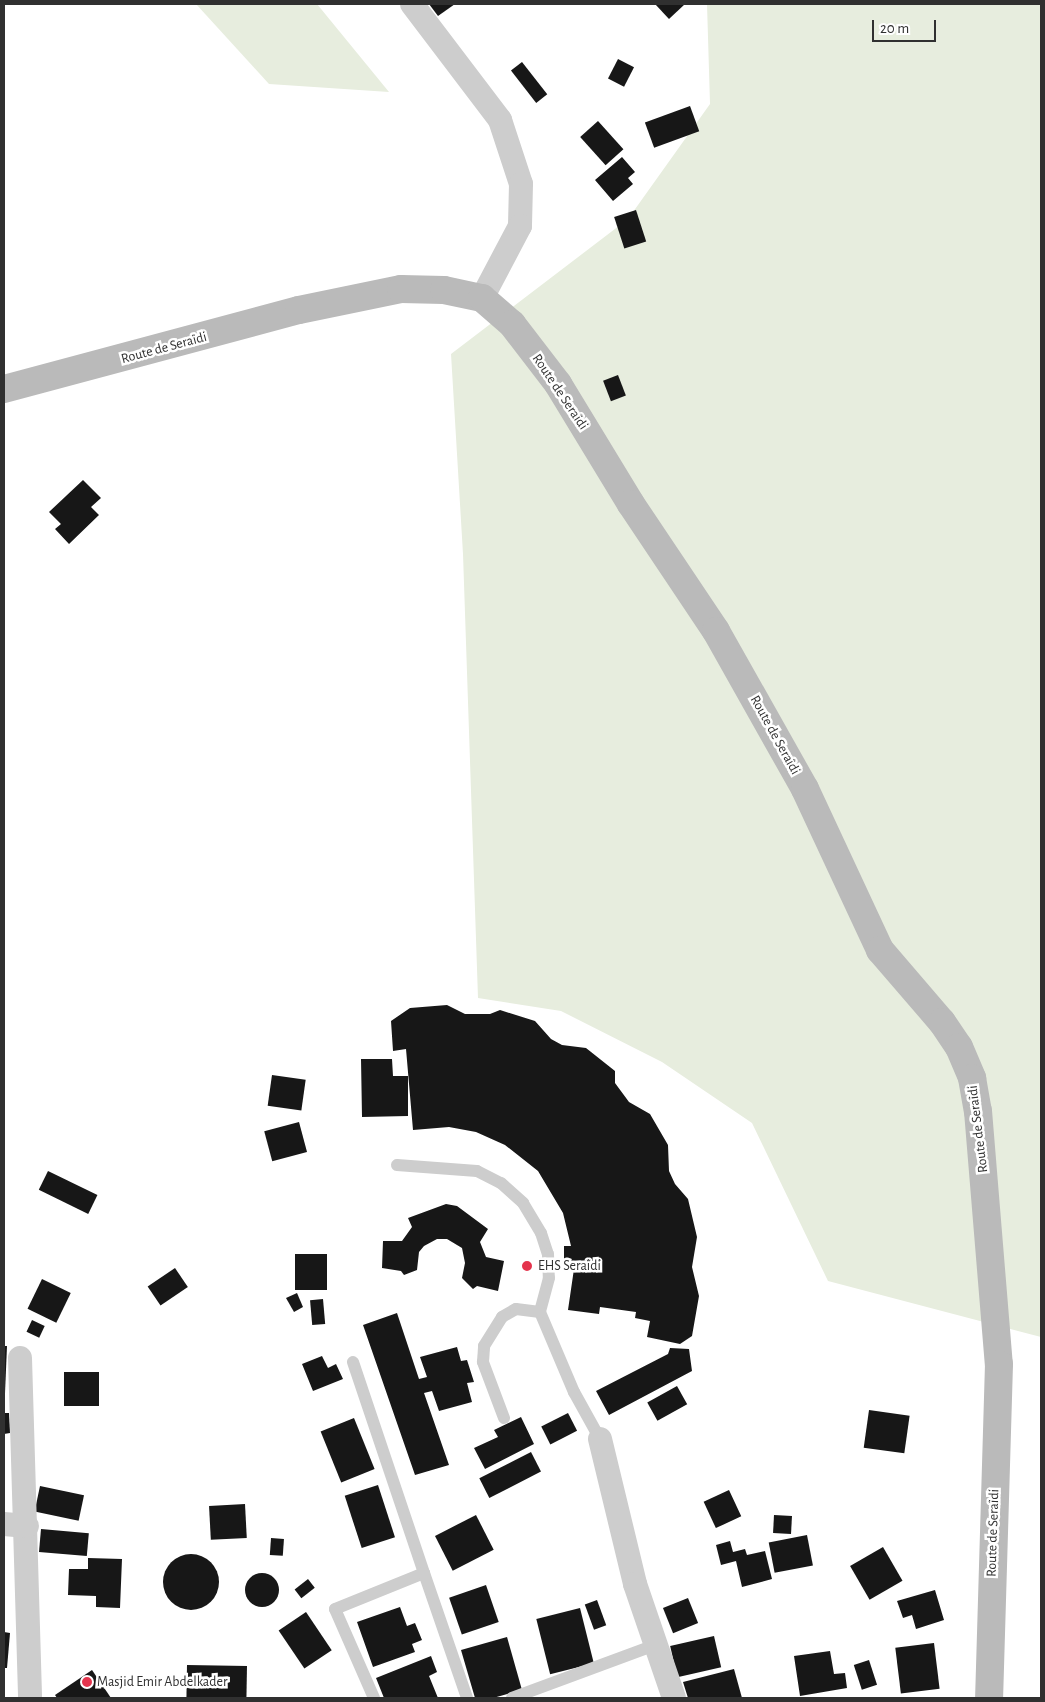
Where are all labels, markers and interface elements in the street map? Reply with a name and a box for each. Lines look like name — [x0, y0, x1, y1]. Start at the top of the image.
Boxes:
scale bar — [875, 10, 939, 42]
text: 20 m — [880, 21, 909, 36]
street label: Route de Seraïdi — [119, 328, 209, 368]
street label: Route de Seraïdi — [528, 351, 592, 433]
street label: Route de Seraïdi — [746, 692, 804, 778]
street label: Route de Seraïdi — [964, 1084, 992, 1174]
place label: EHS Seraïdi — [538, 1258, 601, 1274]
marker: EHS Seraïdi — [520, 1259, 534, 1273]
street label: Route de Seraïdi — [983, 1489, 1003, 1577]
place label: Masjid Emir Abdelkader — [97, 1674, 227, 1690]
marker: Masjid Emir Abdelkader — [81, 1676, 93, 1688]

